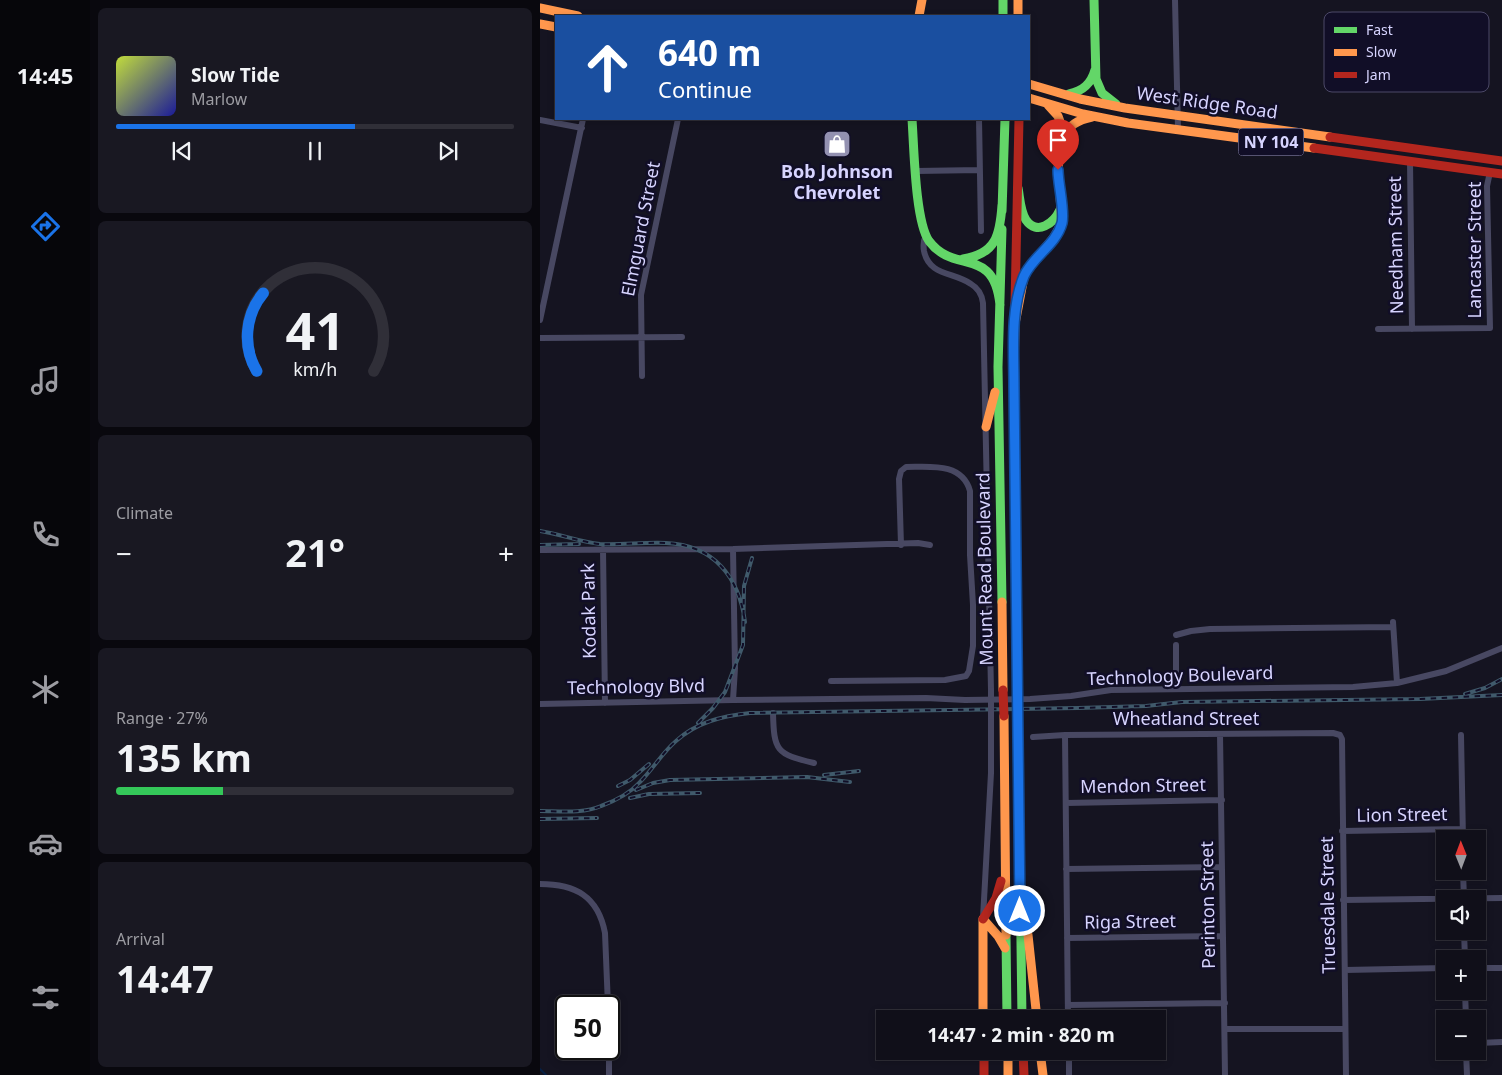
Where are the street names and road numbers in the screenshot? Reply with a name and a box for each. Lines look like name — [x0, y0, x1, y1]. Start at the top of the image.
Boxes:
street label: West Ridge Road — [1135, 80, 1279, 124]
road number: NY 104 — [1238, 128, 1304, 156]
street label: Elmguard Street — [615, 159, 665, 298]
street label: Needham Street — [1382, 175, 1408, 314]
street label: Lancaster Street — [1462, 181, 1486, 319]
street label: Mount Read Boulevard — [970, 472, 998, 666]
street label: Kodak Park — [575, 563, 601, 659]
street label: Technology Boulevard — [1086, 660, 1274, 690]
street label: Technology Blvd — [567, 673, 705, 699]
street label: Wheatland Street — [1113, 706, 1260, 730]
street label: Mendon Street — [1080, 772, 1206, 798]
street label: Lion Street — [1356, 801, 1448, 827]
street label: Truesdale Street — [1314, 836, 1340, 974]
street label: Perinton Street — [1194, 840, 1220, 969]
street label: Riga Street — [1084, 908, 1177, 934]

